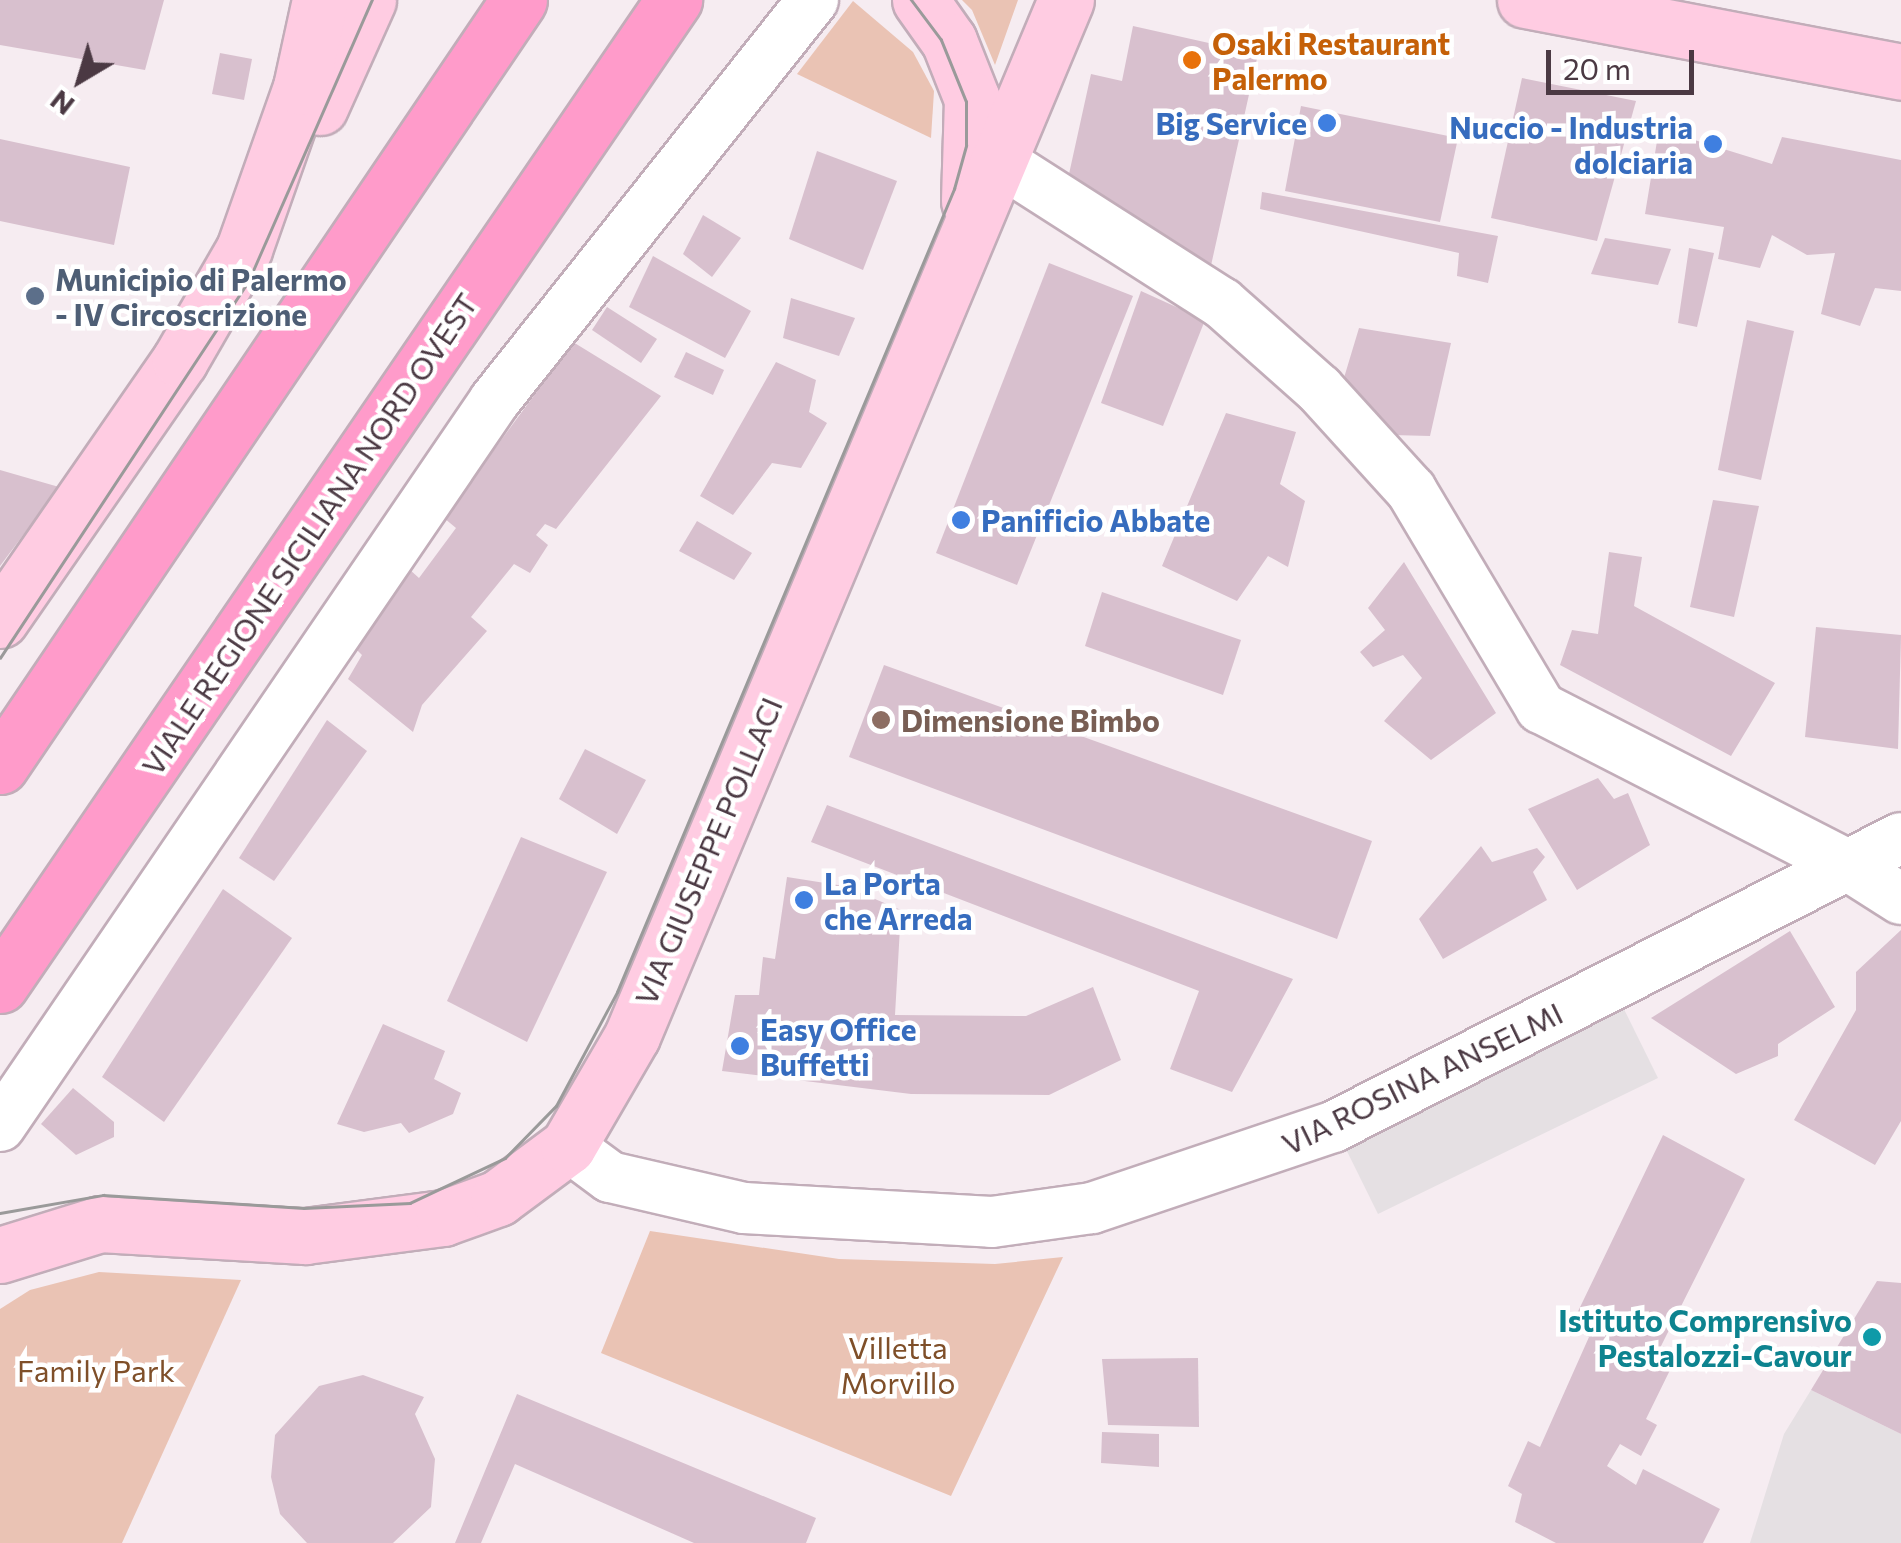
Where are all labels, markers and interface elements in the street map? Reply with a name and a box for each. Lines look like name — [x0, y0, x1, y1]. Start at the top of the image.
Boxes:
place label: Osaki Restaurant Palermo — [1212, 25, 1450, 96]
north arrow — [30, 30, 130, 130]
scale bar — [1551, 30, 1698, 92]
marker: Osaki Restaurant Palermo — [1181, 49, 1203, 71]
text: 20 m — [1563, 49, 1631, 86]
text: N — [43, 84, 80, 124]
place label: Big Service — [1155, 105, 1307, 141]
place label: Nuccio - Industria dolciaria — [1449, 109, 1693, 180]
marker: Big Service — [1316, 112, 1338, 134]
marker: Nuccio - Industria dolciaria — [1702, 133, 1724, 155]
place label: Municipio di Palermo - IV Circoscrizione — [55, 261, 347, 332]
marker: Municipio di Palermo - IV Circoscrizione — [24, 285, 46, 307]
street label: VIALE REGIONE SICILIANA NORD OVEST — [134, 286, 484, 782]
place label: Panificio Abbate — [981, 502, 1210, 538]
marker: Panificio Abbate — [950, 509, 972, 531]
street label: VIA GIUSEPPE POLLACI — [627, 692, 789, 1010]
place label: Dimensione Bimbo — [901, 702, 1160, 738]
marker: Dimensione Bimbo — [870, 709, 892, 731]
place label: La Porta che Arreda — [824, 865, 972, 936]
marker: La Porta che Arreda — [793, 889, 815, 911]
street label: VIA ROSINA ANSELMI — [1276, 994, 1568, 1162]
place label: Easy Office Buffetti — [760, 1011, 916, 1082]
marker: Easy Office Buffetti — [729, 1035, 751, 1057]
place label: Istituto Comprensivo Pestalozzi-Cavour — [1558, 1302, 1852, 1372]
marker: Istituto Comprensivo Pestalozzi-Cavour — [1861, 1326, 1883, 1348]
park label: Villetta Morvillo — [841, 1329, 955, 1400]
park label: Family Park — [17, 1352, 175, 1388]

